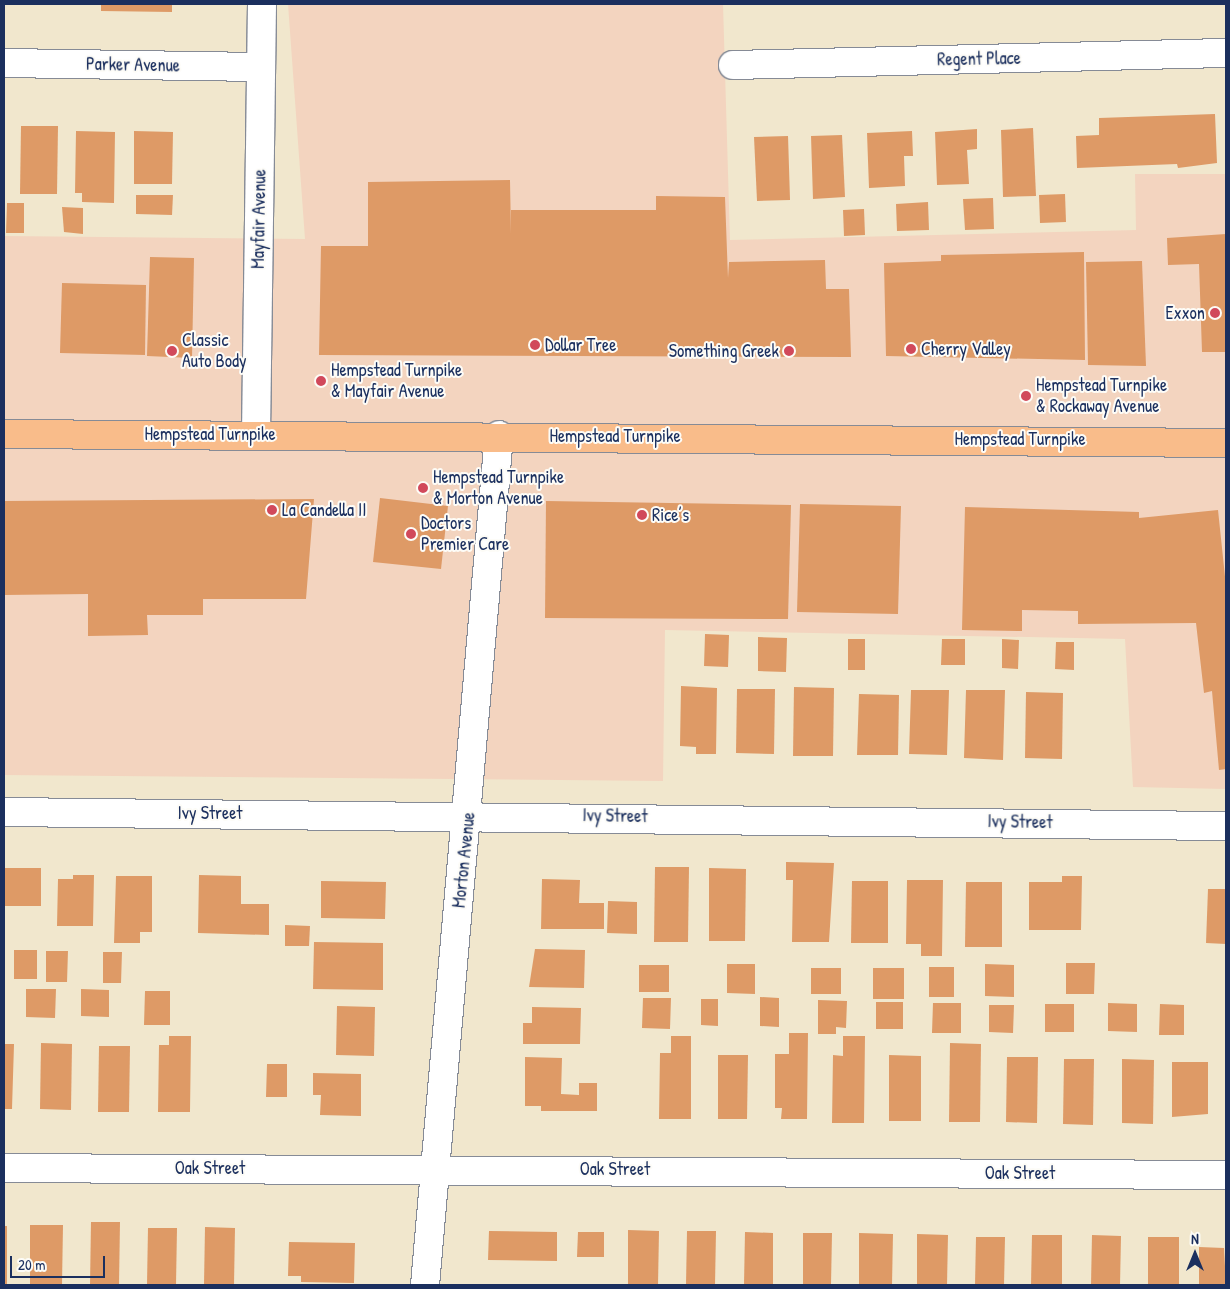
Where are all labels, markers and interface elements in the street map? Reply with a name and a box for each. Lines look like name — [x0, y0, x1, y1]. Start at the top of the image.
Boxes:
street label: Regent Place — [937, 47, 1021, 71]
street label: Parker Avenue — [86, 53, 180, 77]
street label: Mayfair Avenue — [247, 169, 271, 269]
place label: Exxon — [1166, 302, 1205, 324]
marker: Exxon — [1209, 307, 1221, 319]
place label: Classic Auto Body — [182, 330, 247, 372]
place label: Dollar Tree — [545, 334, 616, 356]
place label: Cherry Valley — [921, 338, 1011, 360]
marker: Dollar Tree — [529, 339, 541, 351]
place label: Something Greek — [669, 340, 779, 362]
marker: Cherry Valley — [905, 343, 917, 355]
marker: Classic Auto Body — [166, 345, 178, 357]
marker: Something Greek — [783, 345, 795, 357]
place label: Hempstead Turnpike & Mayfair Avenue — [331, 360, 462, 402]
marker: Hempstead Turnpike & Mayfair Avenue — [315, 375, 327, 387]
place label: Hempstead Turnpike & Rockaway Avenue — [1036, 375, 1167, 418]
marker: Hempstead Turnpike & Rockaway Avenue — [1020, 390, 1032, 402]
street label: Hempstead Turnpike — [144, 423, 276, 445]
street label: Hempstead Turnpike — [549, 425, 681, 447]
street label: Hempstead Turnpike — [954, 428, 1086, 450]
place label: Hempstead Turnpike & Morton Avenue — [433, 467, 564, 509]
marker: Hempstead Turnpike & Morton Avenue — [417, 482, 429, 494]
place label: La Candella II — [282, 499, 367, 521]
marker: La Candella II — [266, 504, 278, 516]
place label: Rice’s — [652, 504, 689, 526]
marker: Rice’s — [636, 509, 648, 521]
place label: Doctors Premier Care — [421, 513, 509, 556]
marker: Doctors Premier Care — [405, 528, 417, 540]
street label: Ivy Street — [177, 802, 243, 824]
street label: Ivy Street — [582, 805, 648, 827]
street label: Morton Avenue — [448, 811, 480, 909]
street label: Ivy Street — [987, 811, 1053, 833]
street label: Oak Street — [175, 1157, 245, 1179]
street label: Oak Street — [580, 1158, 650, 1180]
street label: Oak Street — [985, 1162, 1055, 1184]
north arrow — [1170, 1229, 1220, 1279]
text: N — [1191, 1229, 1199, 1248]
scale bar — [12, 1246, 108, 1278]
text: 20 m — [18, 1254, 45, 1275]

